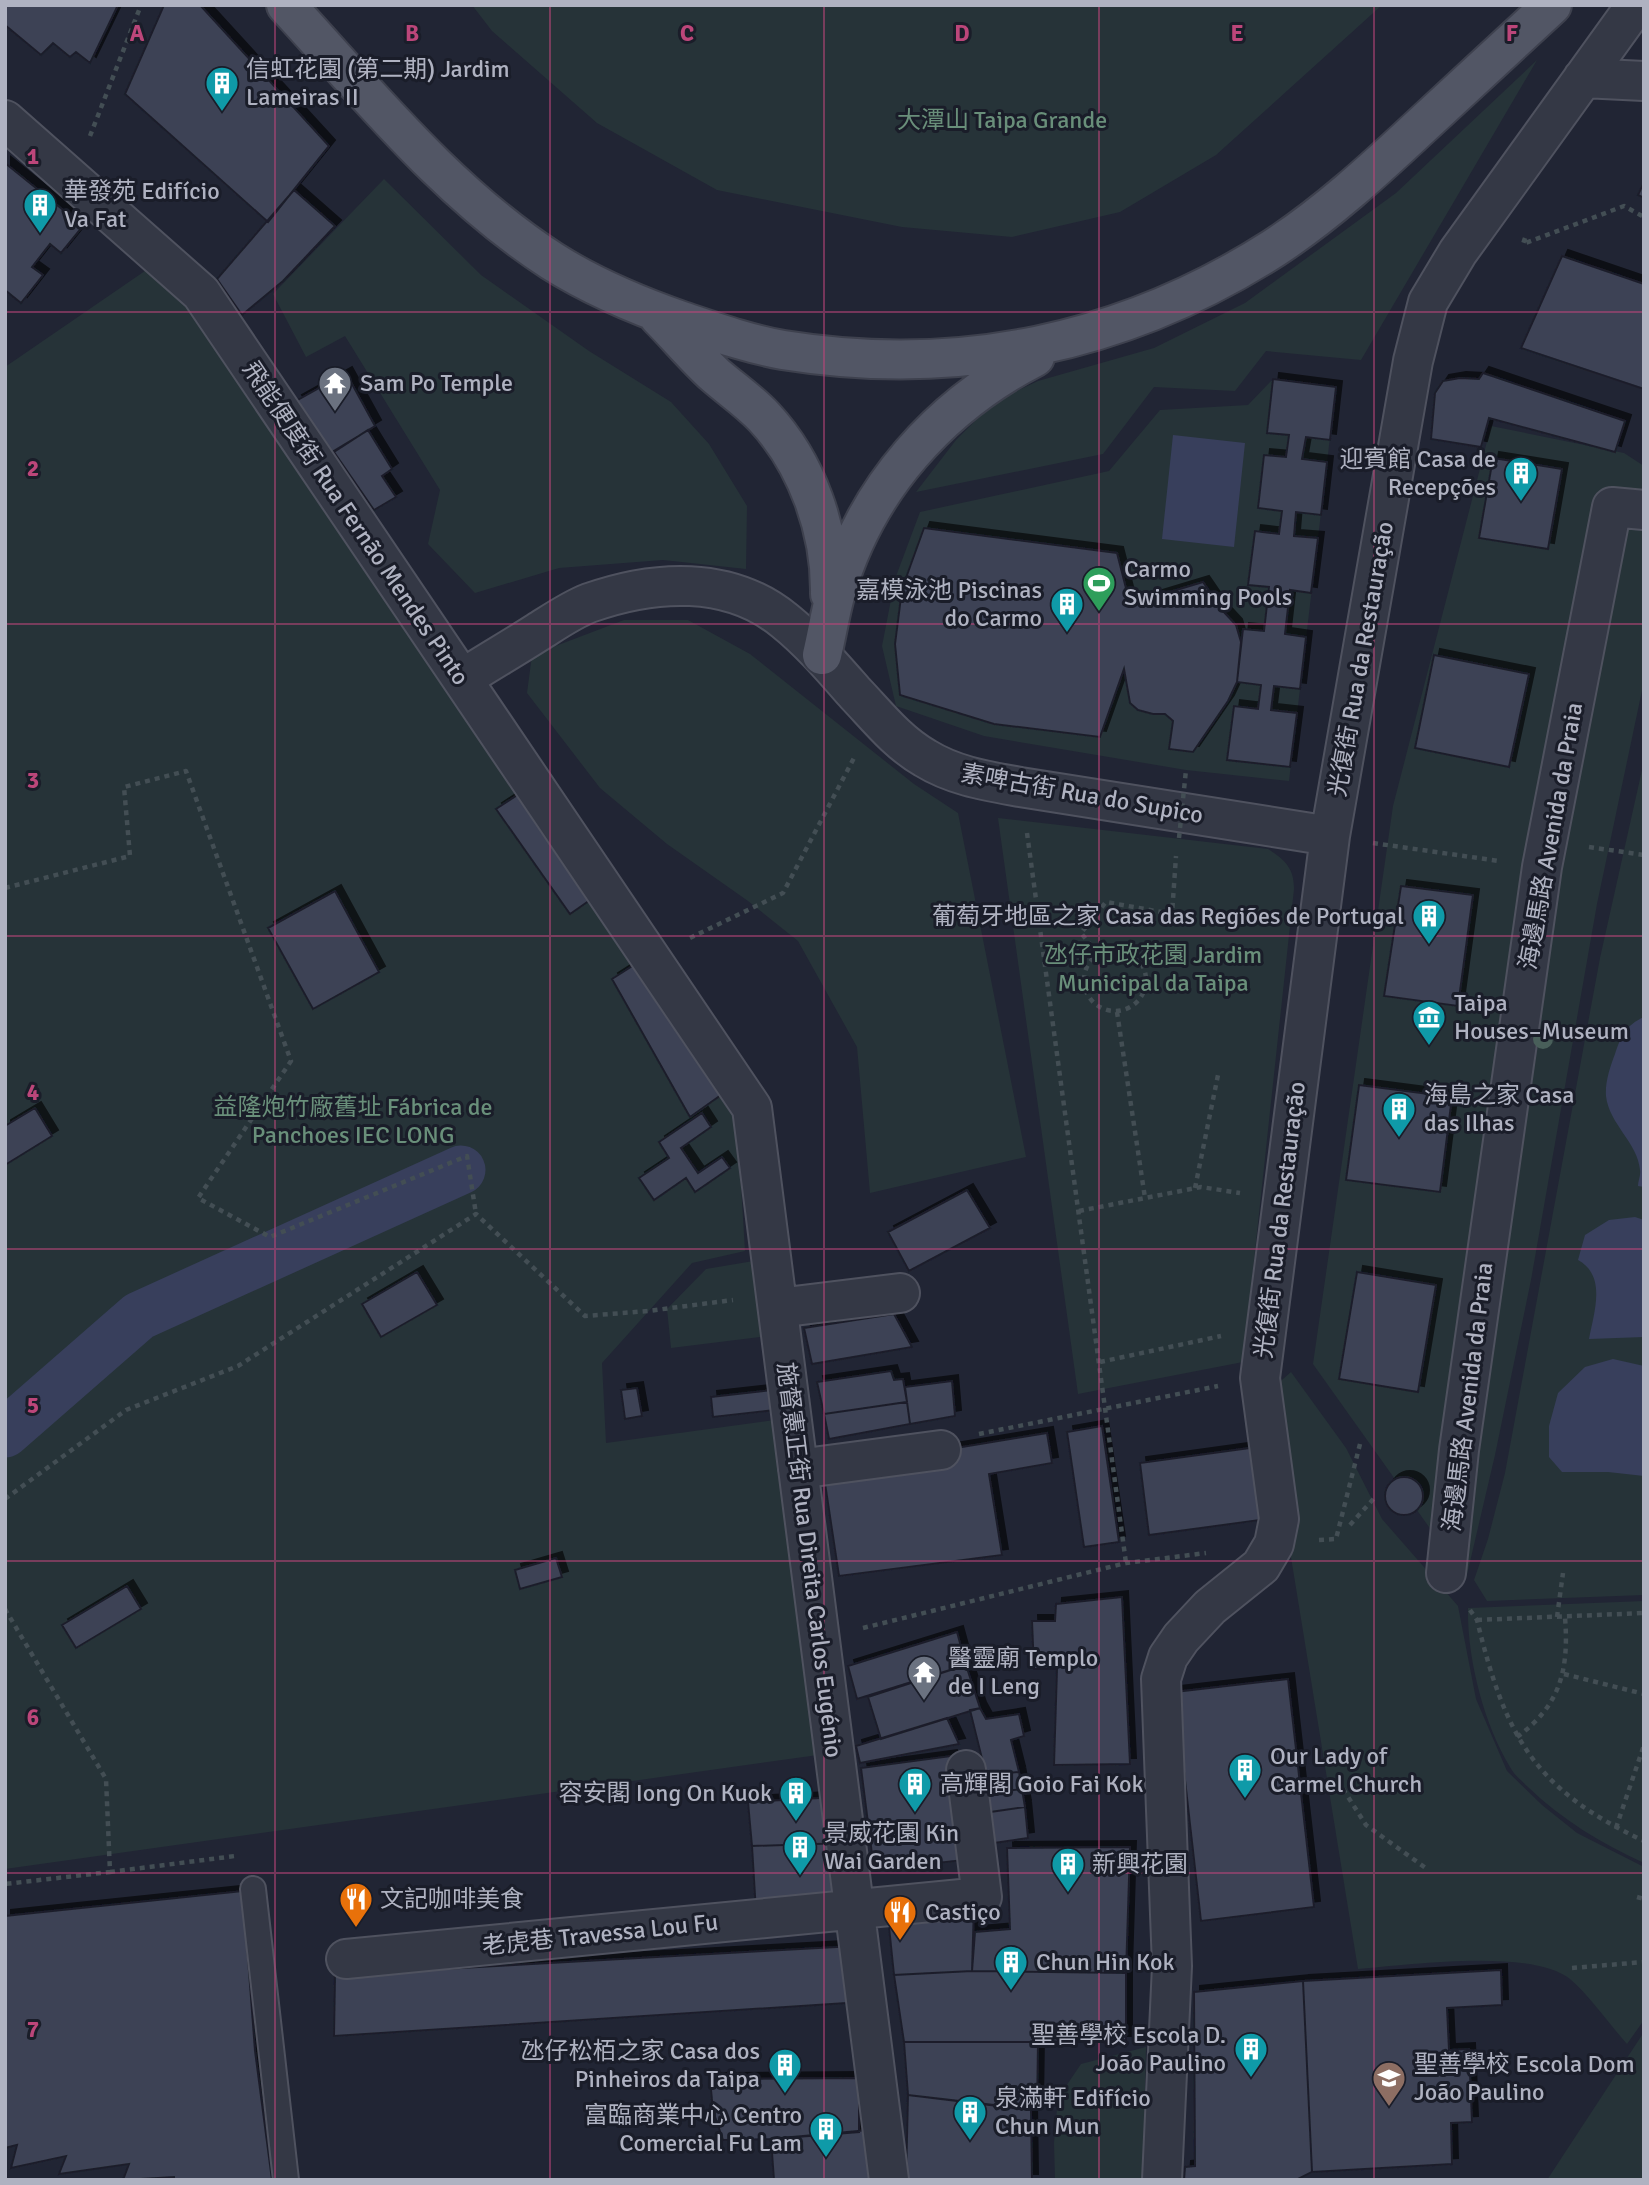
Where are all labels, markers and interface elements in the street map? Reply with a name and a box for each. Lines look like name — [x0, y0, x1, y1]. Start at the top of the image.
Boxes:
text: A — [130, 19, 145, 48]
text: B — [405, 19, 419, 48]
text: C — [680, 19, 694, 48]
text: D — [954, 19, 970, 48]
text: E — [1230, 19, 1244, 48]
text: F — [1506, 19, 1518, 48]
place label: 信虹花園 (第二期) Jardim Lameiras II — [246, 54, 510, 112]
building icon: 信虹花園 (第二期) Jardim Lameiras II — [203, 64, 241, 113]
park label: 大潭山 Taipa Grande — [897, 105, 1107, 135]
text: 1 — [27, 142, 39, 171]
place label: 華發苑 Edifício Va Fat — [64, 176, 220, 234]
building icon: 華發苑 Edifício Va Fat — [21, 186, 59, 235]
street label: 飛能便度街 Rua Fernão Mendes Pinto — [236, 355, 476, 691]
temple icon: Sam Po Temple — [316, 364, 354, 413]
place label: Sam Po Temple — [360, 368, 513, 398]
place label: 迎賓館 Casa de Recepções — [1340, 444, 1496, 502]
text: 2 — [27, 454, 39, 483]
building icon: 迎賓館 Casa de Recepções — [1502, 454, 1540, 503]
street label: 光復街 Rua da Restauração — [1322, 519, 1400, 799]
place label: Carmo Swimming Pools — [1124, 554, 1292, 612]
sports icon: Carmo Swimming Pools — [1080, 564, 1118, 613]
place label: 嘉模泳池 Piscinas do Carmo — [856, 575, 1042, 633]
building icon: 嘉模泳池 Piscinas do Carmo — [1048, 585, 1086, 634]
street label: 海邊馬路 Avenida da Praia — [1513, 700, 1589, 972]
street label: 素啤古街 Rua do Supico — [958, 758, 1206, 830]
text: 3 — [27, 766, 39, 795]
building icon: 葡萄牙地區之家 Casa das Regiões de Portugal — [1410, 897, 1448, 946]
place label: 葡萄牙地區之家 Casa das Regiões de Portugal — [932, 901, 1404, 931]
park label: 氹仔市政花園 Jardim Municipal da Taipa — [1044, 940, 1262, 998]
place label: Taipa Houses–Museum — [1454, 988, 1629, 1046]
museum icon: Taipa Houses–Museum — [1410, 998, 1448, 1047]
text: 4 — [27, 1078, 39, 1107]
street label: 光復街 Rua da Restauração — [1248, 1080, 1312, 1360]
place label: 海島之家 Casa das Ilhas — [1424, 1080, 1574, 1138]
building icon: 海島之家 Casa das Ilhas — [1380, 1090, 1418, 1139]
park label: 益隆炮竹廠舊址 Fábrica de Panchoes IEC LONG — [213, 1092, 493, 1150]
street label: 海邊馬路 Avenida da Praia — [1437, 1261, 1499, 1533]
street label: 施督憲正街 Rua Direita Carlos Eugénio — [771, 1361, 849, 1759]
text: 5 — [27, 1391, 39, 1420]
place label: 醫靈廟 Templo de I Leng — [948, 1643, 1098, 1701]
temple icon: 醫靈廟 Templo de I Leng — [905, 1653, 943, 1702]
text: 6 — [27, 1703, 39, 1732]
place label: Our Lady of Carmel Church — [1270, 1741, 1422, 1799]
building icon: Our Lady of Carmel Church — [1226, 1751, 1264, 1800]
building icon: 高輝閣 Goio Fai Kok — [896, 1765, 934, 1814]
place label: 高輝閣 Goio Fai Kok — [940, 1769, 1144, 1799]
building icon: 容安閣 Iong On Kuok — [777, 1774, 815, 1823]
place label: 容安閣 Iong On Kuok — [559, 1778, 772, 1808]
place label: 景威花園 Kin Wai Garden — [824, 1818, 959, 1876]
building icon: 景威花園 Kin Wai Garden — [781, 1828, 819, 1877]
building icon: 新興花園 — [1049, 1845, 1087, 1894]
place label: 新興花園 — [1092, 1849, 1188, 1879]
restaurant icon: 文記咖啡美食 — [337, 1880, 375, 1929]
place label: 文記咖啡美食 — [380, 1884, 524, 1914]
restaurant icon: Castiço — [881, 1893, 919, 1942]
place label: Castiço — [925, 1897, 1001, 1927]
street label: 老虎巷 Travessa Lou Fu — [480, 1907, 720, 1961]
building icon: Chun Hin Kok — [992, 1943, 1030, 1992]
place label: Chun Hin Kok — [1036, 1947, 1175, 1977]
text: 7 — [27, 2015, 39, 2044]
place label: 聖善學校 Escola D. João Paulino — [1031, 2020, 1226, 2078]
building icon: 聖善學校 Escola D. João Paulino — [1232, 2030, 1270, 2079]
place label: 氹仔松栢之家 Casa dos Pinheiros da Taipa — [521, 2036, 760, 2094]
building icon: 氹仔松栢之家 Casa dos Pinheiros da Taipa — [766, 2046, 804, 2095]
place label: 聖善學校 Escola Dom João Paulino — [1414, 2049, 1635, 2107]
school or university icon: 聖善學校 Escola Dom João Paulino — [1370, 2059, 1408, 2108]
place label: 泉滿軒 Edifício Chun Mun — [995, 2083, 1151, 2141]
building icon: 泉滿軒 Edifício Chun Mun — [951, 2093, 989, 2142]
place label: 富臨商業中心 Centro Comercial Fu Lam — [584, 2100, 802, 2158]
building icon: 富臨商業中心 Centro Comercial Fu Lam — [807, 2110, 845, 2159]

